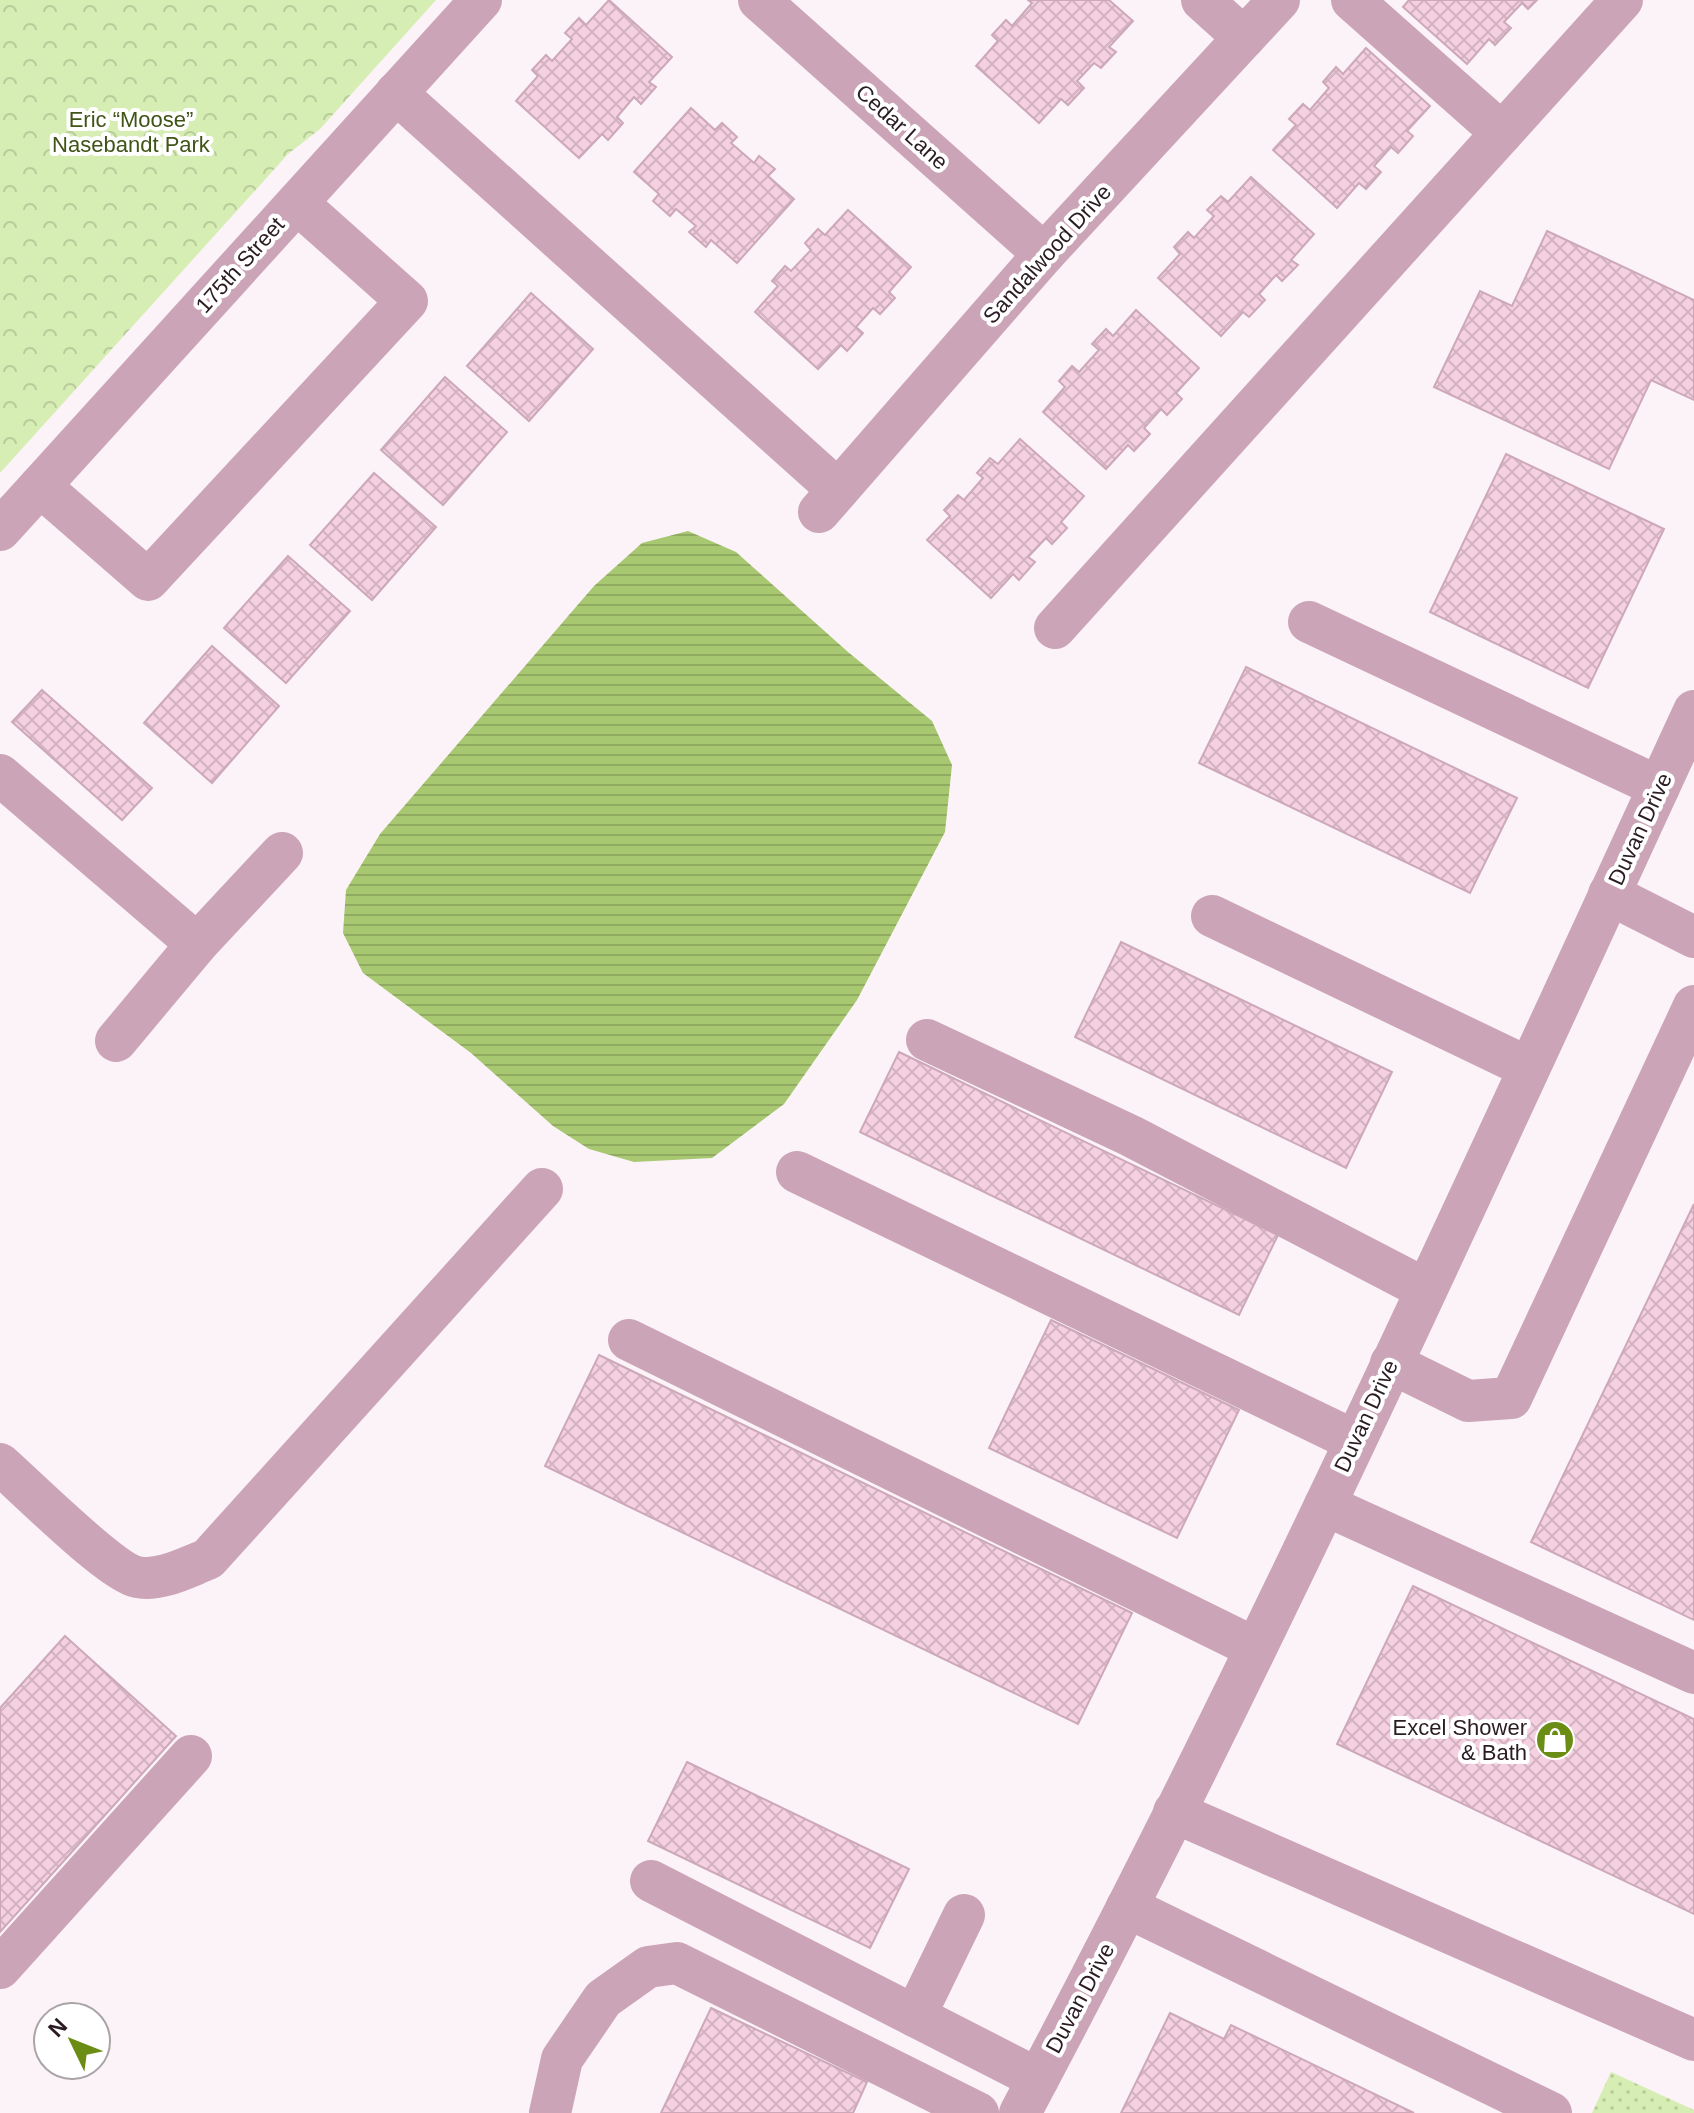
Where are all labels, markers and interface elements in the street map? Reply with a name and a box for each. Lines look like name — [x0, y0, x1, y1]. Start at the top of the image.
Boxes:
street label: Cedar Lane — [851, 79, 953, 175]
park label: Eric “Moose” Nasebandt Park — [52, 107, 211, 157]
street label: Sandalwood Drive — [978, 179, 1116, 329]
street label: 175th Street — [191, 212, 289, 318]
street label: Duvan Drive — [1603, 769, 1677, 889]
street label: Duvan Drive — [1329, 1356, 1403, 1476]
place label: Excel Shower & Bath — [1392, 1715, 1527, 1765]
shop icon: Excel Shower & Bath — [1534, 1719, 1576, 1761]
street label: Duvan Drive — [1041, 1939, 1119, 2057]
north arrow — [32, 2001, 112, 2081]
text: N — [43, 2013, 72, 2042]

